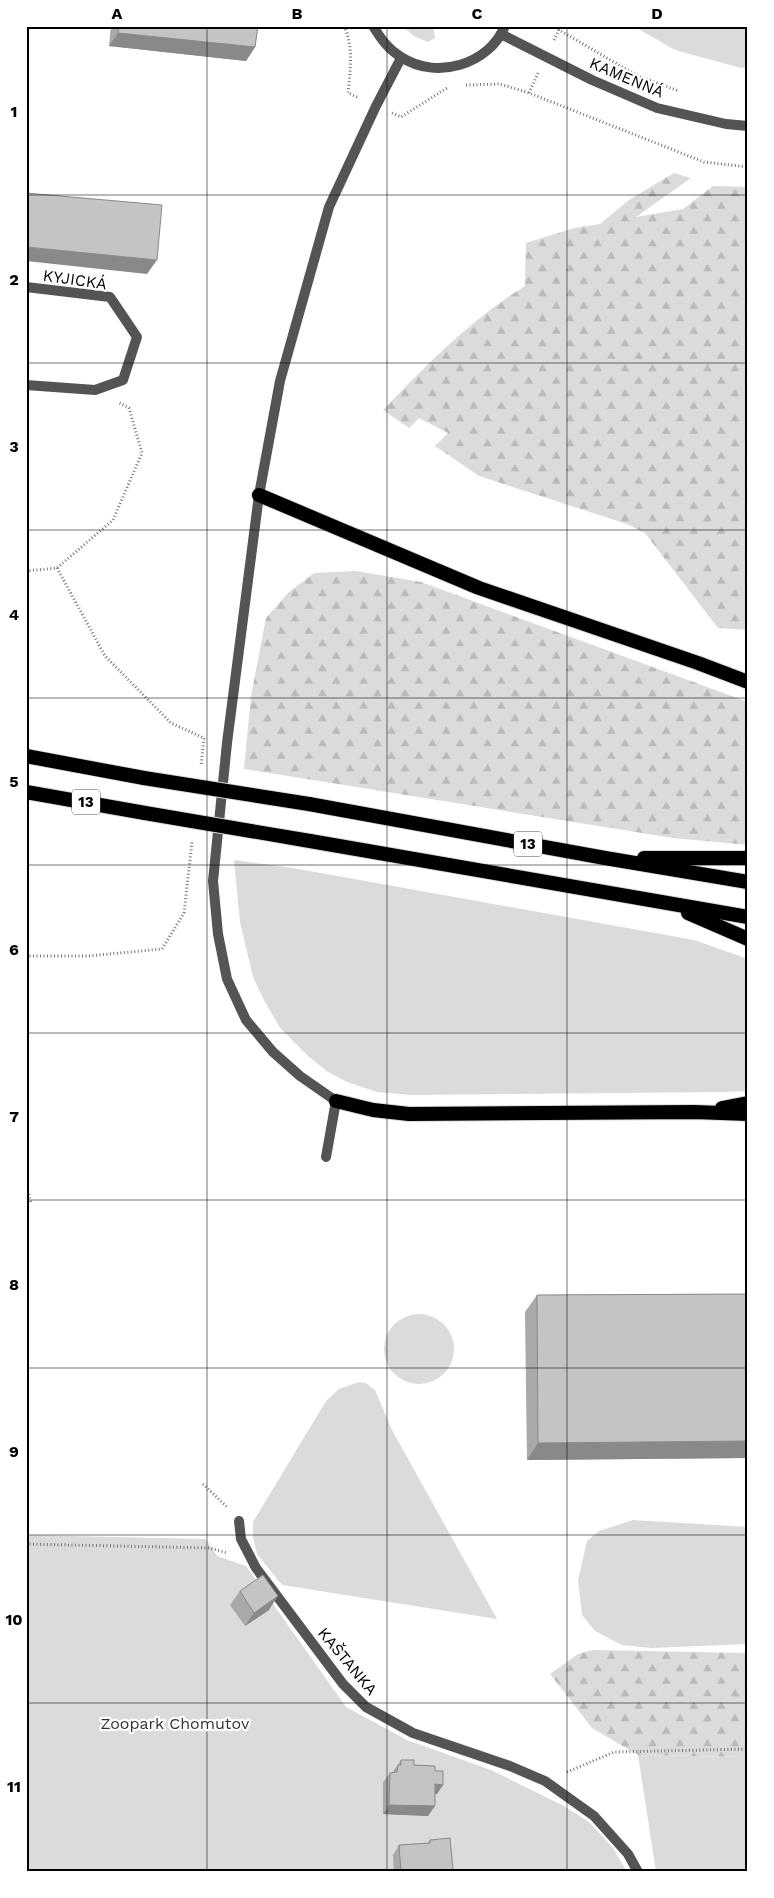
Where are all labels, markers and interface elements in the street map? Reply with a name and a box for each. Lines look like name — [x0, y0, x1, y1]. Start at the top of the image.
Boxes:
text: A — [112, 4, 123, 23]
text: B — [292, 4, 303, 23]
text: C — [472, 4, 483, 23]
text: D — [651, 4, 663, 23]
street label: KAMENNÁ — [587, 53, 667, 102]
text: 1 — [11, 102, 17, 121]
street label: KYJICKÁ — [42, 266, 109, 293]
text: 2 — [9, 270, 19, 289]
text: 3 — [9, 437, 19, 456]
text: 4 — [9, 605, 19, 624]
text: 5 — [9, 772, 19, 791]
road number: 13 — [72, 790, 100, 814]
road number: 13 — [514, 832, 542, 856]
text: 6 — [9, 940, 19, 959]
text: 7 — [9, 1107, 19, 1126]
text: 8 — [9, 1275, 19, 1294]
text: 9 — [9, 1442, 19, 1461]
text: 10 — [5, 1610, 23, 1629]
street label: KAŠTANKA — [314, 1624, 382, 1699]
park label: Zoopark Chomutov — [101, 1714, 250, 1733]
text: 11 — [7, 1777, 21, 1796]

